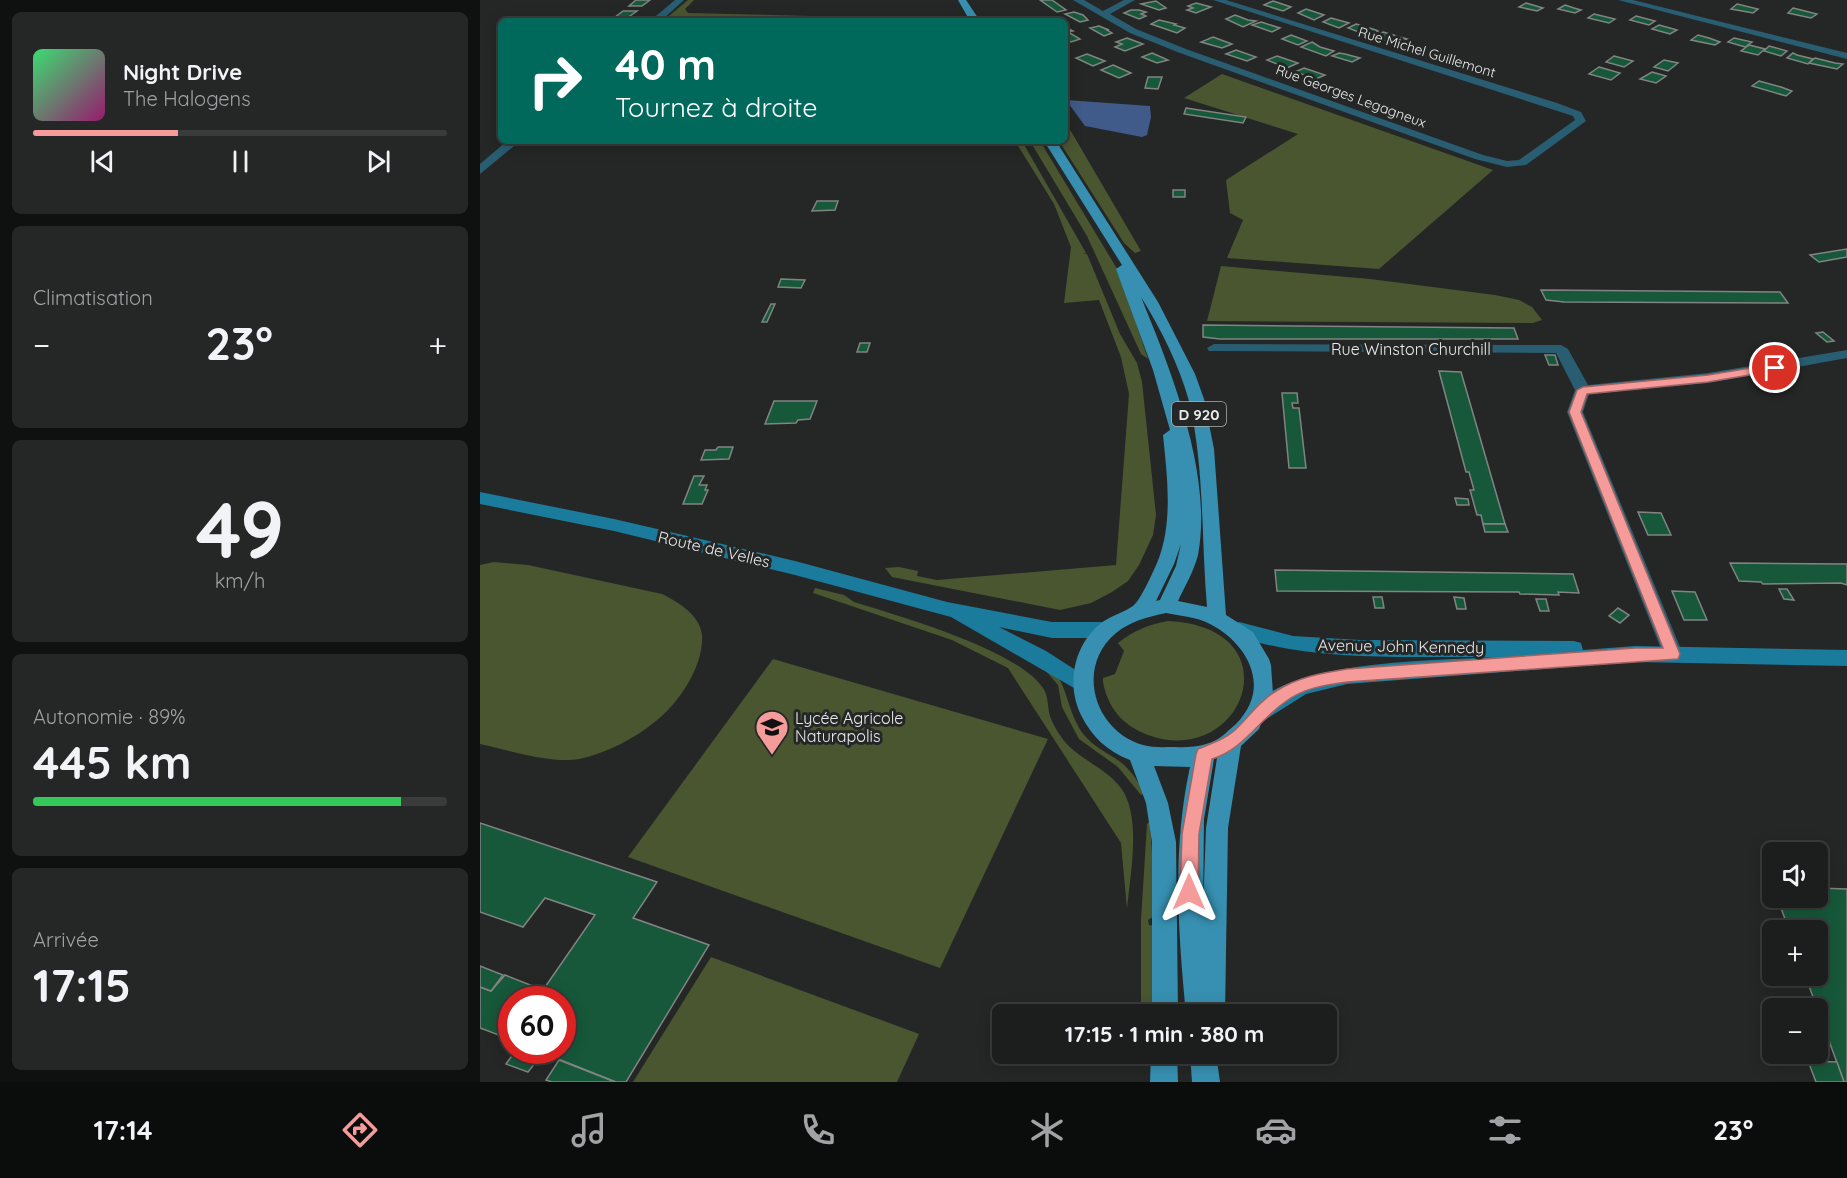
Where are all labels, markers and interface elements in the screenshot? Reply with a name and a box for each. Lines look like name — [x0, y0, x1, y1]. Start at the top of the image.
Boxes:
street label: Rue Michel Guillemont — [1356, 23, 1498, 82]
text: 40 m — [615, 38, 716, 91]
icon: right — [516, 42, 594, 120]
text: Night Drive — [123, 58, 242, 86]
street label: Rue Georges Legagneux — [1273, 60, 1429, 132]
text: The Halogens — [123, 86, 251, 111]
text: Tournez à droite — [615, 90, 818, 124]
icon: previous — [86, 145, 119, 178]
icon: pause — [224, 145, 257, 178]
icon: next — [362, 145, 395, 178]
text: Climatisation — [33, 285, 153, 310]
text: 23° — [206, 315, 273, 371]
text: − — [33, 324, 50, 365]
text: + — [428, 324, 447, 365]
street label: Rue Winston Churchill — [1331, 339, 1491, 359]
pin — [1749, 342, 1800, 393]
icon: arrive — [1758, 351, 1791, 384]
road number: D 920 — [1172, 402, 1226, 426]
text: 49 — [196, 480, 284, 578]
street label: Route de Velles — [656, 526, 772, 572]
text: km/h — [215, 568, 265, 593]
street label: Avenue John Kennedy — [1318, 635, 1484, 657]
text: Autonomie · 89% — [33, 704, 186, 729]
place label: Lycée Agricole Naturapolis — [795, 708, 903, 746]
school or university icon: Lycée Agricole Naturapolis — [754, 709, 790, 756]
text: 445 km — [33, 734, 192, 790]
map controls — [1762, 842, 1828, 1064]
button: sound — [1762, 842, 1828, 908]
position arrow — [1157, 860, 1221, 924]
button: + — [1762, 920, 1828, 986]
text: Arrivée — [33, 927, 99, 952]
text: 17:15 — [33, 957, 131, 1013]
speed limit sign: 60 — [498, 986, 576, 1064]
button: − — [1762, 998, 1828, 1064]
text: 17:15 · 1 min · 380 m — [1065, 1020, 1264, 1048]
icon: directions — [339, 1109, 381, 1151]
icon: music — [568, 1109, 610, 1151]
icon: phone — [797, 1109, 839, 1151]
icon: climate — [1026, 1109, 1068, 1151]
icon: car — [1255, 1109, 1297, 1151]
icon: filters — [1484, 1109, 1526, 1151]
text: 17:14 — [93, 1113, 153, 1147]
text: 23° — [1713, 1113, 1753, 1147]

